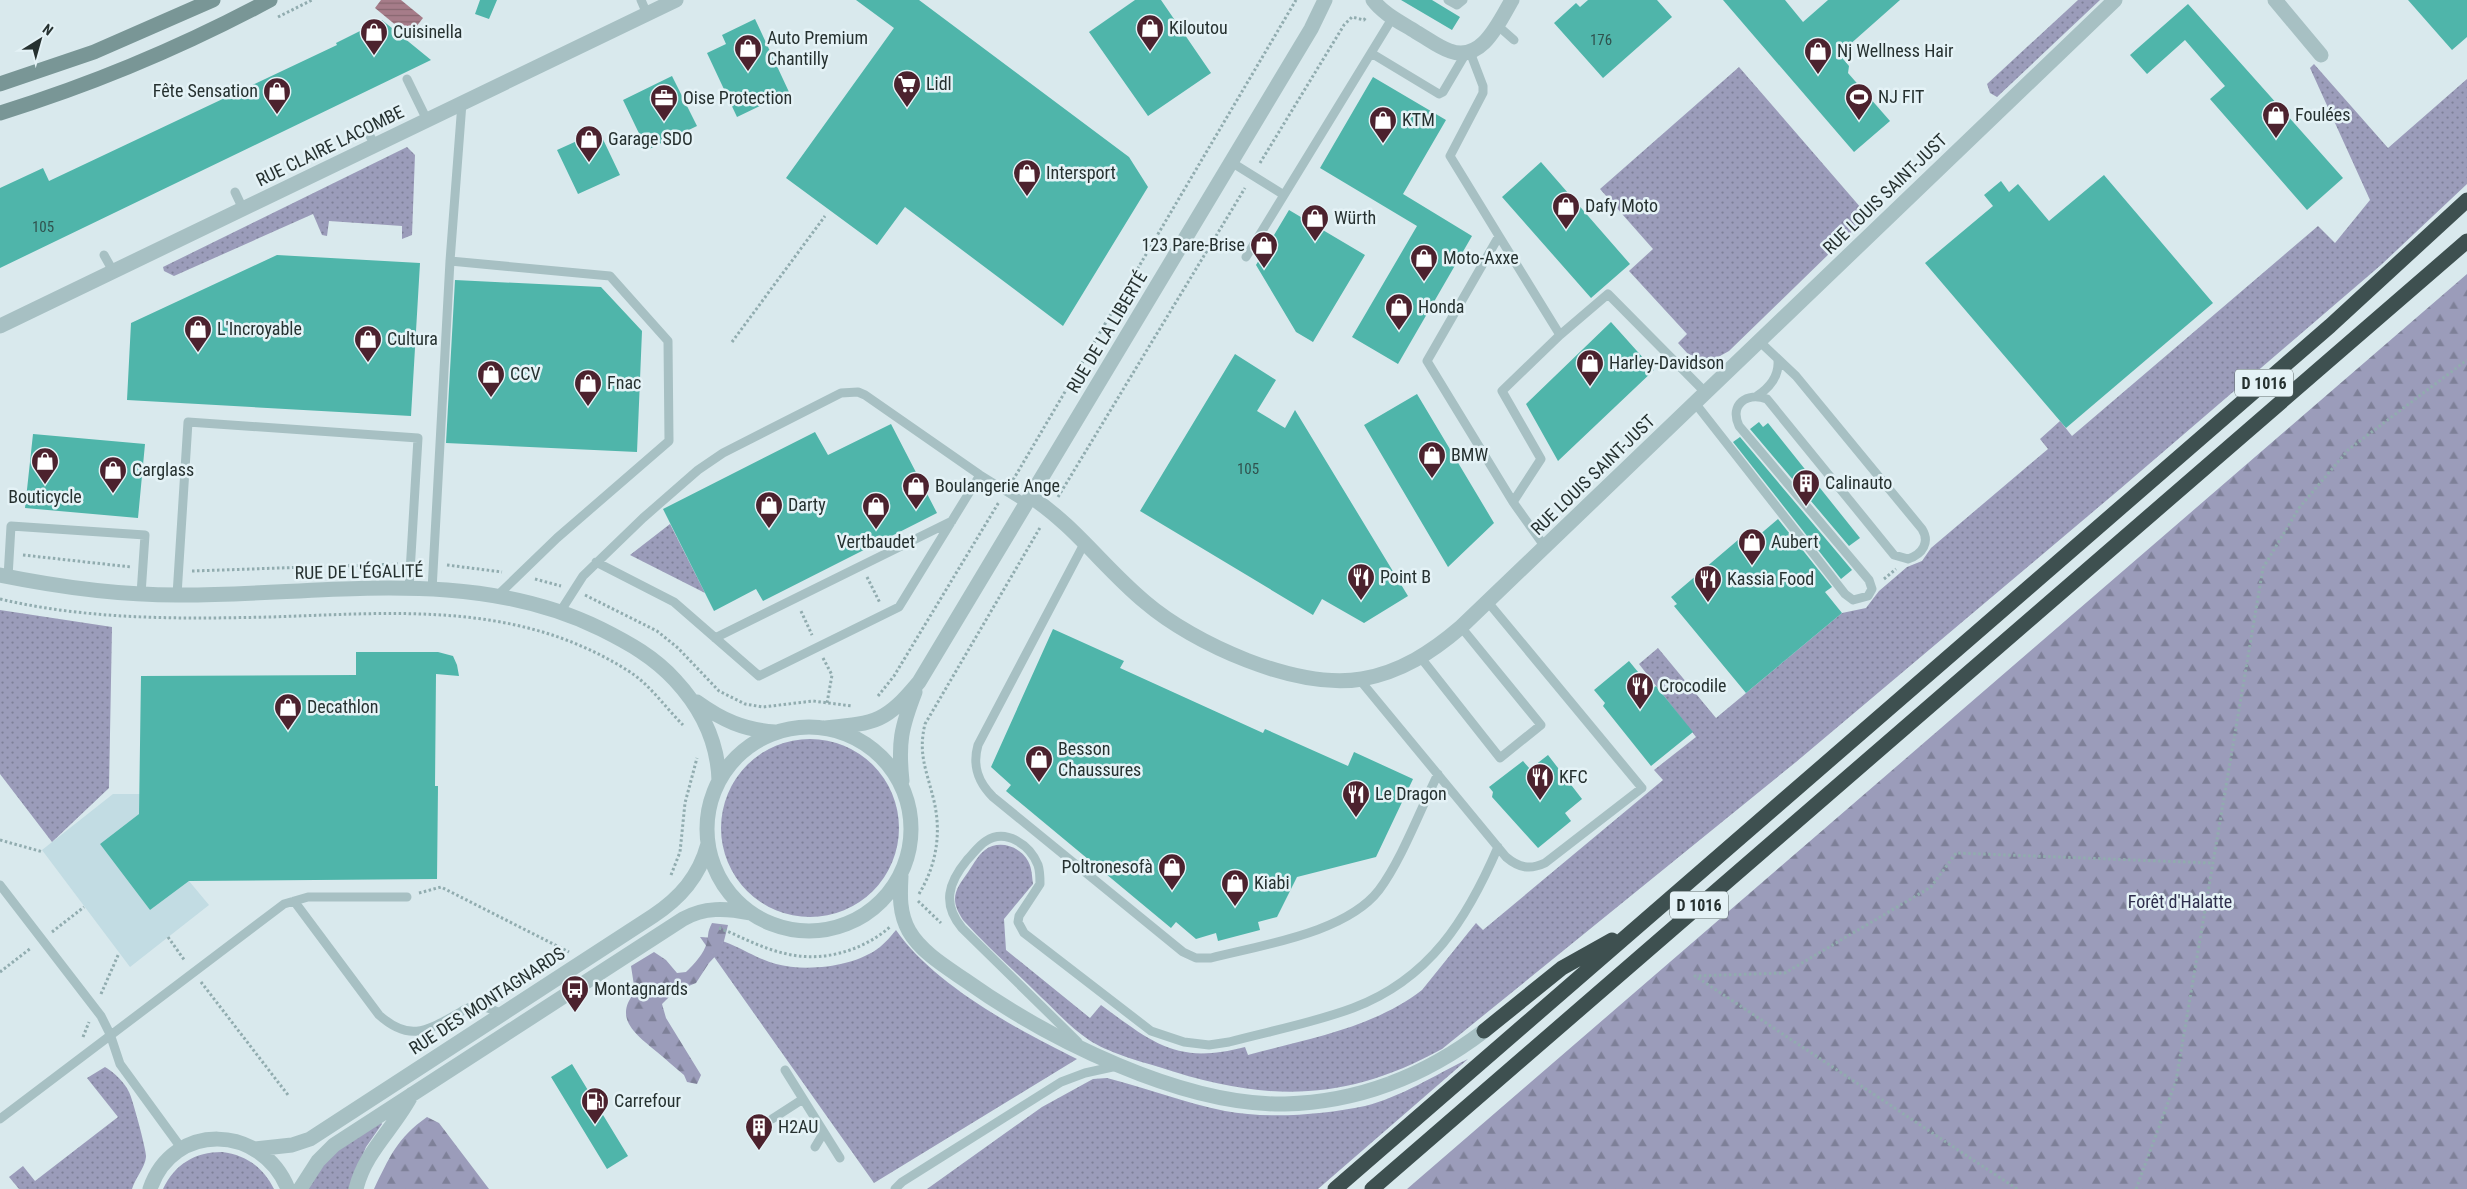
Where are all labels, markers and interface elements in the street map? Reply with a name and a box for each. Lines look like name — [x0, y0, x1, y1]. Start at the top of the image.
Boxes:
shop icon: Kiloutou — [1135, 13, 1165, 52]
north arrow — [15, 15, 65, 65]
shop icon: Cuisinella — [359, 17, 389, 56]
place label: Kiloutou — [1169, 17, 1228, 38]
text: N — [40, 21, 56, 39]
place label: Cuisinella — [393, 21, 462, 42]
place label: Auto Premium Chantilly — [767, 27, 868, 69]
house number: 176 — [1590, 31, 1612, 49]
shop icon: Auto Premium Chantilly — [733, 33, 763, 72]
shop icon: Nj Wellness Hair — [1803, 36, 1833, 75]
place label: Nj Wellness Hair — [1837, 40, 1954, 61]
supermarket icon: Lidl — [892, 69, 922, 108]
place label: Lidl — [926, 73, 952, 94]
shop icon: Fête Sensation — [262, 76, 292, 115]
place label: Fête Sensation — [153, 80, 258, 101]
sports icon: NJ FIT — [1844, 82, 1874, 121]
office icon: Oise Protection — [649, 83, 679, 122]
place label: NJ FIT — [1878, 86, 1924, 107]
place label: Oise Protection — [683, 87, 792, 108]
shop icon: Foulées — [2261, 100, 2291, 139]
street label: RUE CLAIRE LACOMBE — [253, 101, 407, 190]
place label: Foulées — [2295, 104, 2350, 125]
shop icon: KTM — [1368, 105, 1398, 144]
place label: KTM — [1402, 109, 1435, 130]
shop icon: Garage SDO — [574, 124, 604, 163]
place label: Garage SDO — [608, 128, 693, 149]
street label: RUE LOUIS SAINT-JUST — [1818, 129, 1951, 258]
shop icon: Intersport — [1012, 158, 1042, 197]
place label: Intersport — [1046, 162, 1116, 183]
shop icon: Dafy Moto — [1551, 191, 1581, 230]
place label: Dafy Moto — [1585, 195, 1658, 216]
shop icon: Würth — [1300, 203, 1330, 242]
place label: Würth — [1334, 207, 1376, 228]
house number: 105 — [32, 218, 54, 236]
shop icon: 123 Pare-Brise — [1249, 230, 1279, 269]
place label: 123 Pare-Brise — [1141, 234, 1245, 255]
shop icon: Moto-Axxe — [1409, 243, 1439, 282]
place label: Moto-Axxe — [1443, 247, 1519, 268]
street label: RUE DE LA LIBERTÉ — [1062, 267, 1151, 396]
shop icon: Honda — [1384, 292, 1414, 331]
place label: Honda — [1418, 296, 1464, 317]
shop icon: L'Incroyable — [183, 314, 213, 353]
place label: L'Incroyable — [217, 318, 302, 339]
shop icon: Cultura — [353, 324, 383, 363]
place label: Cultura — [387, 328, 438, 349]
shop icon: Harley-Davidson — [1575, 348, 1605, 387]
place label: Harley-Davidson — [1609, 352, 1724, 373]
shop icon: CCV — [476, 359, 506, 398]
place label: CCV — [510, 363, 541, 384]
shop icon: Fnac — [573, 368, 603, 407]
road number: D 1016 — [2235, 369, 2293, 396]
place label: Fnac — [607, 372, 641, 393]
street label: RUE LOUIS SAINT-JUST — [1526, 410, 1659, 539]
shop icon: BMW — [1417, 440, 1447, 479]
place label: BMW — [1451, 444, 1488, 465]
shop icon: Bouticycle — [30, 446, 60, 485]
shop icon: Carglass — [98, 455, 128, 494]
place label: Carglass — [132, 459, 194, 480]
house number: 105 — [1237, 460, 1259, 478]
building icon: Calinauto — [1791, 468, 1821, 507]
shop icon: Boulangerie Ange — [901, 471, 931, 510]
place label: Calinauto — [1825, 472, 1892, 493]
place label: Boulangerie Ange — [935, 475, 1060, 496]
place label: Bouticycle — [8, 486, 82, 507]
shop icon: Darty — [754, 490, 784, 529]
shop icon: Vertbaudet — [861, 491, 891, 530]
place label: Darty — [788, 494, 826, 515]
shop icon: Aubert — [1737, 527, 1767, 566]
place label: Vertbaudet — [837, 531, 915, 552]
place label: Aubert — [1771, 531, 1819, 552]
street label: RUE DE L'ÉGALITÉ — [294, 560, 424, 583]
restaurant icon: Point B — [1346, 562, 1376, 601]
restaurant icon: Kassia Food — [1693, 564, 1723, 603]
place label: Point B — [1380, 566, 1431, 587]
place label: Kassia Food — [1727, 568, 1814, 589]
restaurant icon: Crocodile — [1625, 671, 1655, 710]
place label: Crocodile — [1659, 675, 1727, 696]
shop icon: Decathlon — [273, 692, 303, 731]
place label: Decathlon — [307, 696, 379, 717]
place label: Besson Chaussures — [1058, 738, 1141, 780]
shop icon: Besson Chaussures — [1024, 744, 1054, 783]
restaurant icon: KFC — [1525, 762, 1555, 801]
place label: KFC — [1559, 766, 1588, 787]
restaurant icon: Le Dragon — [1341, 779, 1371, 818]
place label: Le Dragon — [1375, 783, 1447, 804]
shop icon: Poltronesofà — [1157, 852, 1187, 891]
place label: Poltronesofà — [1062, 856, 1153, 877]
shop icon: Kiabi — [1220, 868, 1250, 907]
place label: Kiabi — [1254, 872, 1290, 893]
park label: Forêt d'Halatte — [2128, 891, 2232, 912]
road number: D 1016 — [1670, 892, 1728, 918]
street label: RUE DES MONTAGNARDS — [405, 942, 568, 1059]
bus stop icon: Montagnards — [560, 974, 590, 1013]
place label: Montagnards — [594, 978, 688, 999]
fuel station icon: Carrefour — [580, 1086, 610, 1125]
place label: Carrefour — [614, 1090, 681, 1111]
building icon: H2AU — [744, 1112, 774, 1151]
place label: H2AU — [778, 1116, 818, 1137]

